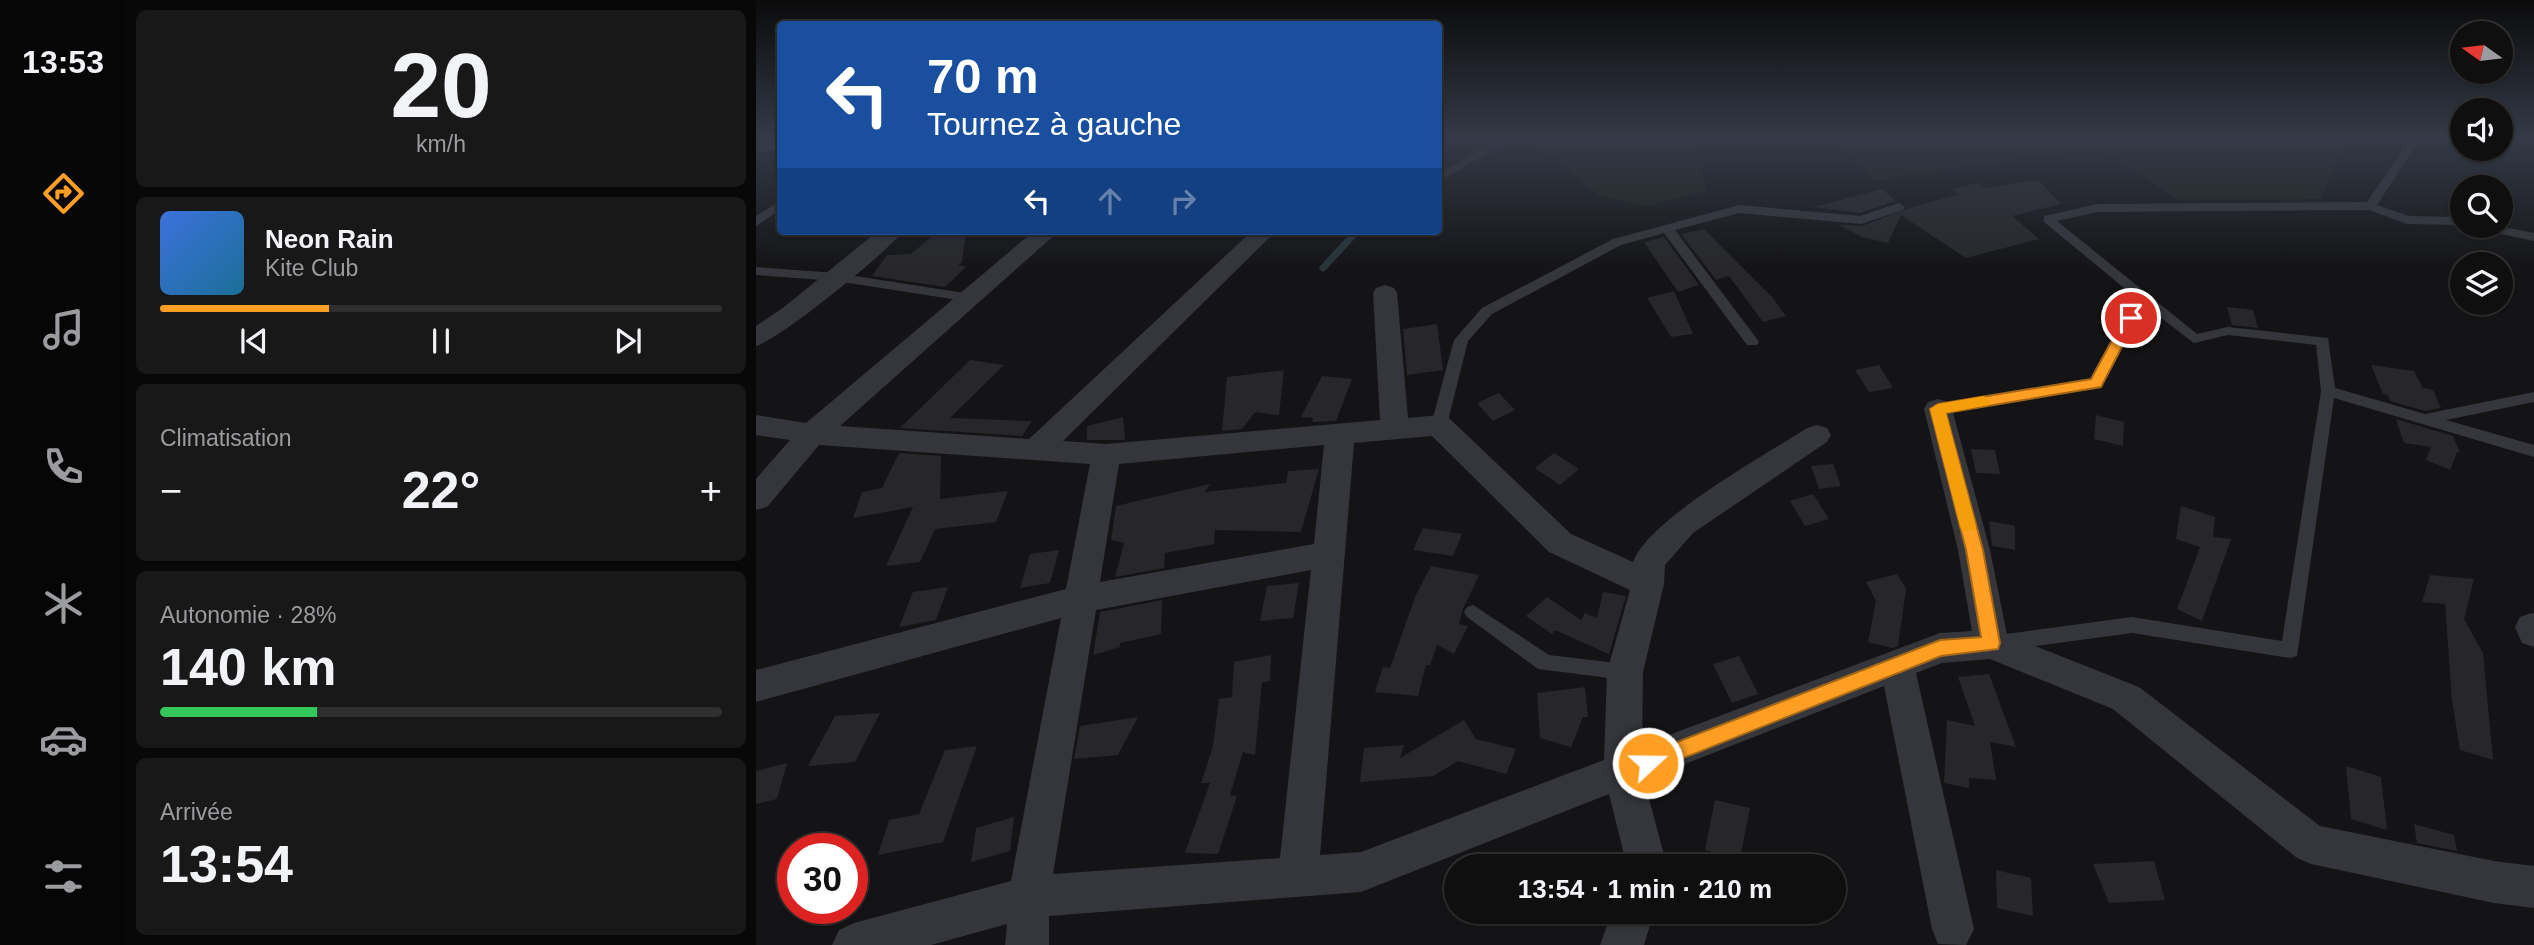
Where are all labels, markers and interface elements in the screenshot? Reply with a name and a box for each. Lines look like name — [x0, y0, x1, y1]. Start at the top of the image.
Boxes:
north arrow — [2450, 21, 2513, 84]
map controls — [2450, 21, 2513, 315]
text: 20 — [390, 35, 492, 136]
text: 13:53 — [22, 44, 104, 80]
icon: left — [812, 49, 903, 140]
text: 70 m — [927, 49, 1039, 103]
button: sound — [2450, 98, 2513, 161]
text: Tournez à gauche — [927, 106, 1181, 142]
text: km/h — [416, 131, 466, 157]
icon: directions — [39, 169, 88, 218]
button: search — [2450, 175, 2513, 238]
icon: left — [1018, 182, 1056, 220]
icon: ahead — [1091, 182, 1129, 220]
icon: right — [1164, 182, 1202, 220]
text: Neon Rain — [265, 224, 394, 254]
button: layers — [2450, 252, 2513, 315]
text: Kite Club — [265, 255, 358, 281]
pin — [2101, 288, 2161, 348]
icon: arrive — [2112, 299, 2150, 337]
icon: music — [39, 305, 88, 354]
icon: previous — [235, 322, 273, 360]
icon: pause — [422, 322, 460, 360]
icon: next — [609, 322, 647, 360]
text: Climatisation — [160, 425, 292, 451]
icon: phone — [39, 442, 88, 491]
text: 22° — [402, 461, 480, 519]
text: − — [160, 470, 182, 512]
text: + — [700, 470, 722, 512]
icon: climate — [39, 579, 88, 628]
text: Autonomie · 28% — [160, 602, 336, 628]
text: 140 km — [160, 638, 336, 696]
icon: car — [39, 715, 88, 764]
position arrow — [1611, 726, 1685, 800]
text: Arrivée — [160, 799, 233, 825]
speed limit sign: 30 — [777, 833, 868, 924]
text: 13:54 — [160, 835, 293, 893]
icon: filters — [39, 852, 88, 901]
text: 13:54 · 1 min · 210 m — [1518, 874, 1772, 904]

